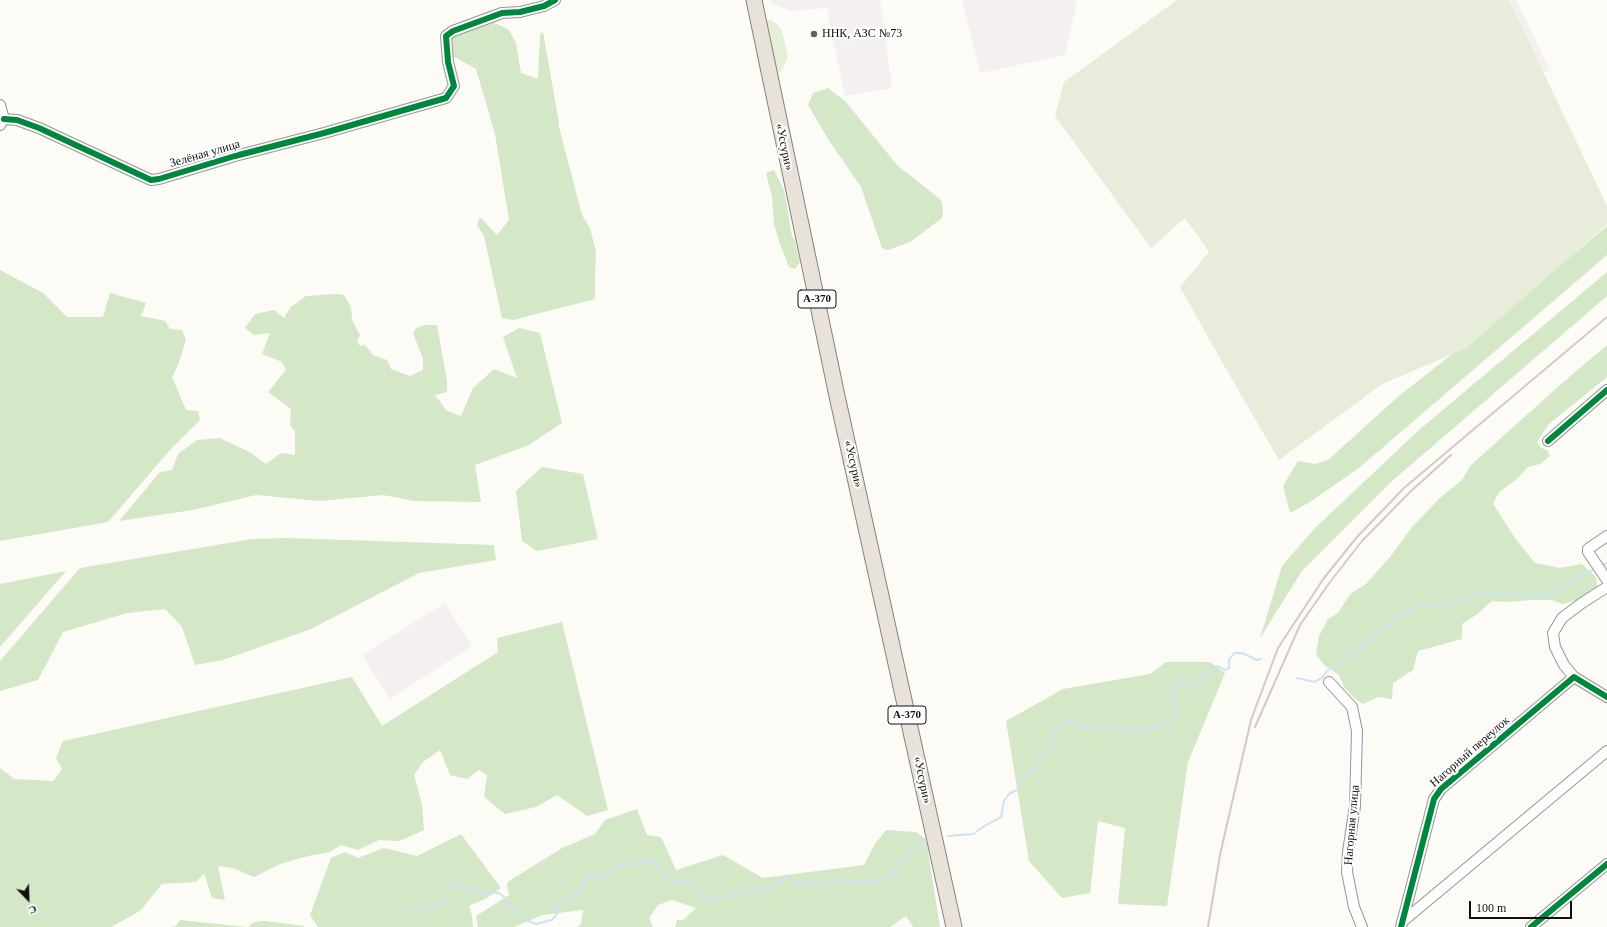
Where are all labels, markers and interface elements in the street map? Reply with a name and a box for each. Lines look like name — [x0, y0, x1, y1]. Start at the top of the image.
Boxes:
place label: ННК, АЗС №73 — [822, 27, 902, 41]
marker: ННК, АЗС №73 — [809, 29, 819, 39]
street label: «Уссури» — [772, 122, 796, 172]
street label: Зелёная улица — [168, 137, 242, 171]
road number: А-370 — [798, 290, 836, 308]
street label: «Уссури» — [841, 439, 865, 489]
road number: А-370 — [888, 706, 926, 724]
street label: Нагорный переулок — [1427, 714, 1513, 790]
street label: «Уссури» — [910, 755, 934, 805]
street label: Нагорная улица — [1341, 784, 1363, 866]
north arrow — [8, 879, 48, 919]
scale bar — [1471, 893, 1574, 919]
text: 100 m — [1476, 901, 1506, 915]
text: С — [27, 903, 39, 917]

